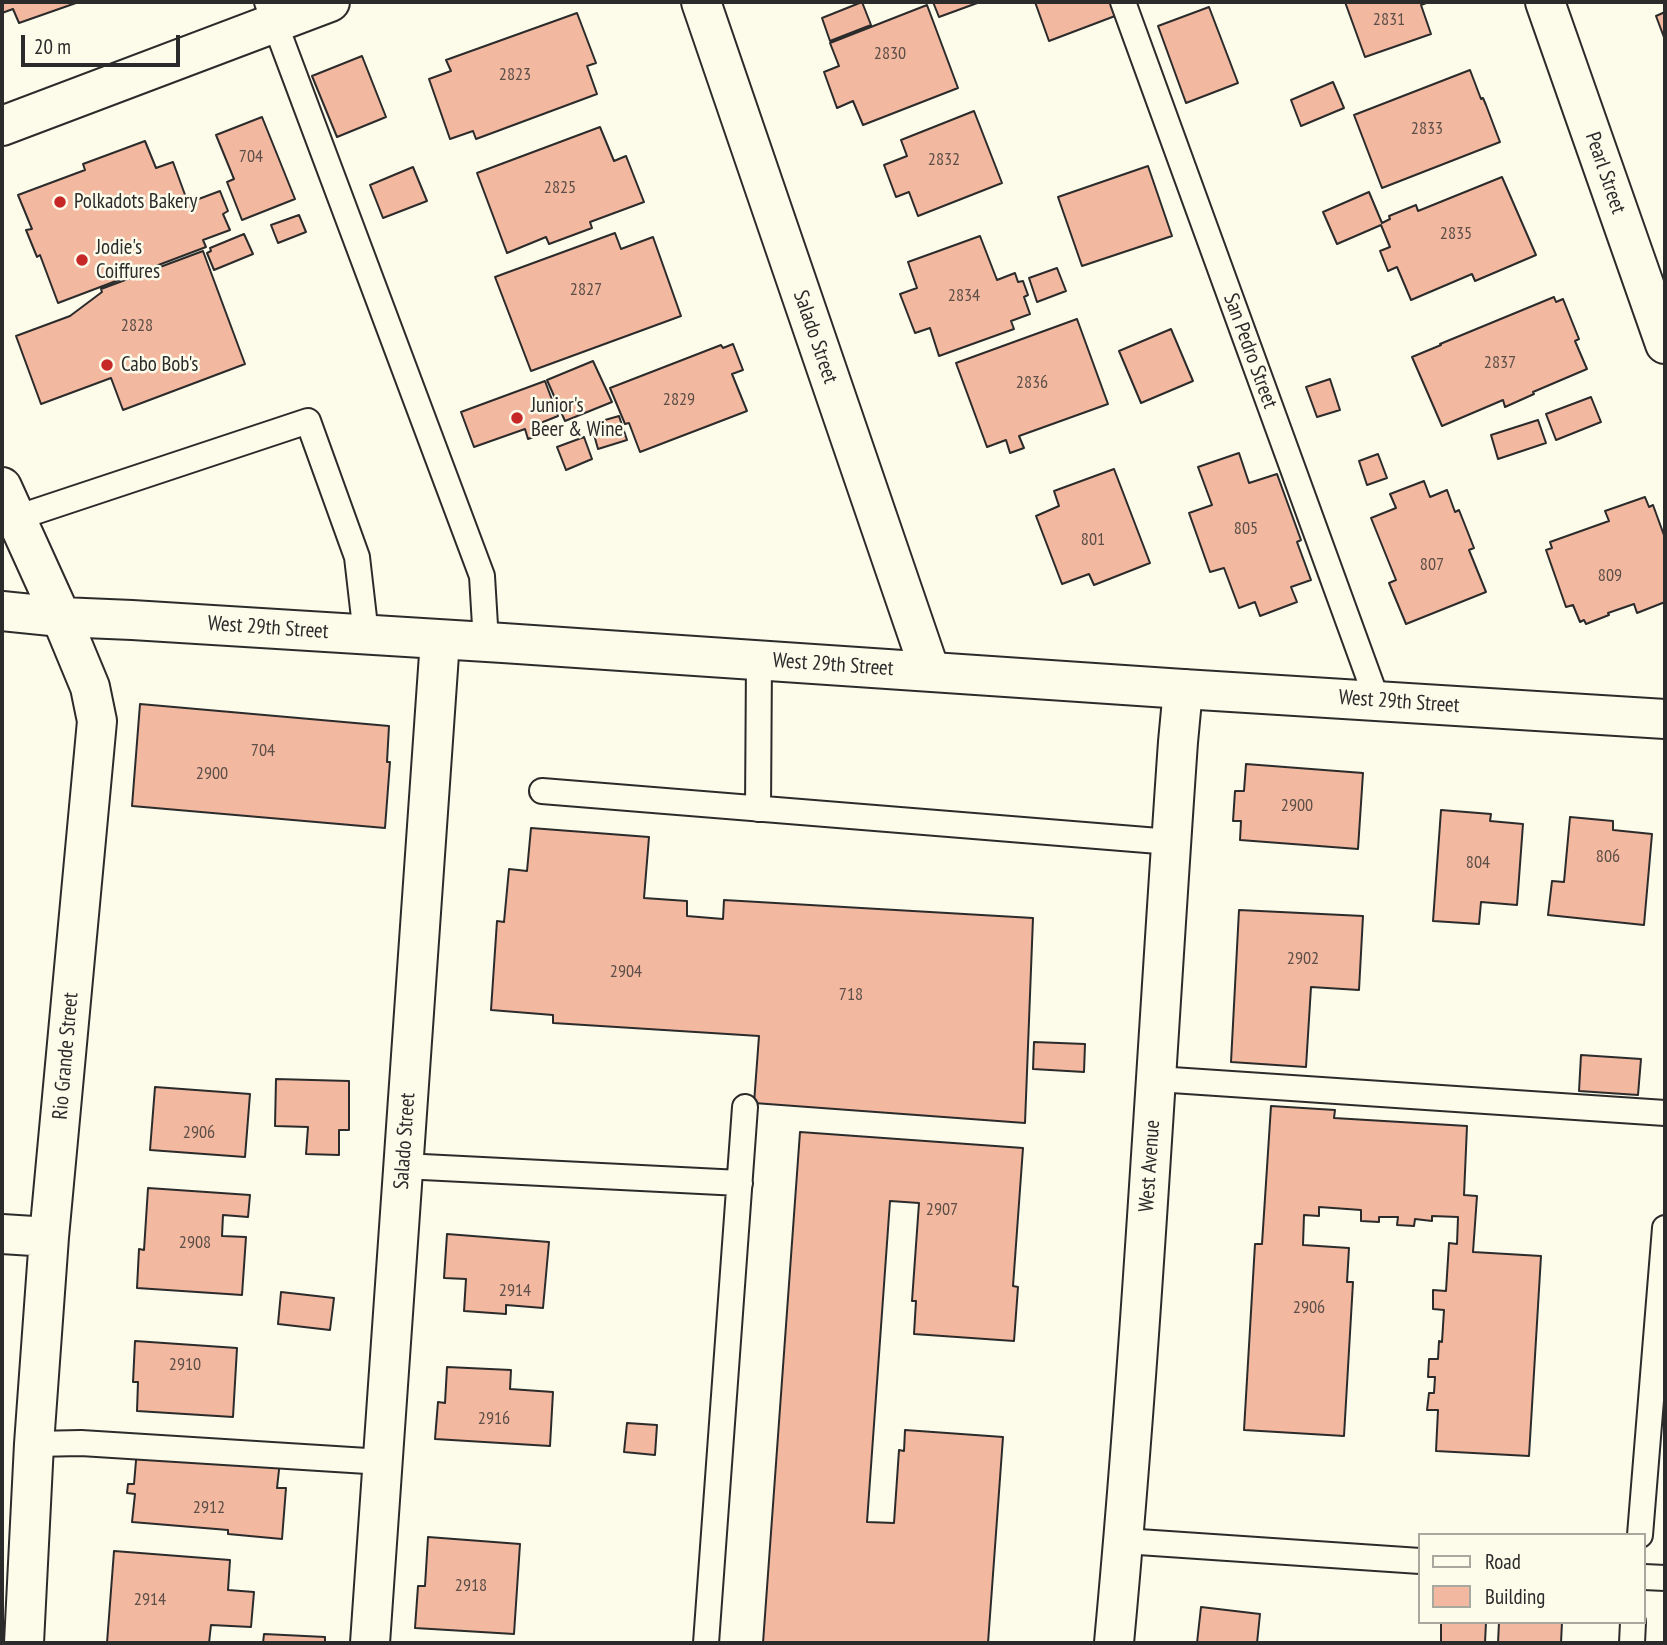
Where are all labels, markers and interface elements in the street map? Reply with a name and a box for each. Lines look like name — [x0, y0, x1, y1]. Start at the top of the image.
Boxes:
house number: 2831 — [1373, 9, 1405, 31]
scale bar — [24, 21, 184, 65]
text: 20 m — [34, 33, 71, 60]
house number: 2830 — [874, 43, 906, 65]
house number: 2823 — [499, 64, 531, 86]
house number: 2833 — [1411, 118, 1443, 140]
street label: Pearl Street — [1579, 129, 1631, 217]
house number: 704 — [239, 146, 263, 168]
house number: 2832 — [928, 149, 960, 171]
house number: 2825 — [544, 177, 576, 199]
place label: Polkadots Bakery — [74, 189, 197, 215]
marker: Polkadots Bakery — [52, 194, 68, 210]
house number: 2835 — [1440, 223, 1472, 245]
place label: Jodie's Coiffures — [96, 235, 160, 285]
marker: Jodie's Coiffures — [74, 252, 90, 268]
house number: 2827 — [570, 279, 602, 301]
house number: 2834 — [948, 285, 980, 307]
street label: Salado Street — [787, 287, 843, 387]
street label: San Pedro Street — [1218, 290, 1282, 412]
house number: 2828 — [121, 315, 153, 337]
place label: Cabo Bob's — [121, 352, 198, 378]
house number: 2837 — [1484, 352, 1516, 374]
marker: Cabo Bob's — [99, 357, 115, 373]
house number: 2836 — [1016, 372, 1048, 394]
house number: 2829 — [663, 389, 695, 411]
place label: Junior's Beer & Wine — [531, 393, 623, 443]
marker: Junior's Beer & Wine — [509, 410, 525, 426]
house number: 805 — [1234, 518, 1258, 540]
house number: 801 — [1081, 529, 1105, 551]
house number: 807 — [1420, 554, 1444, 576]
house number: 809 — [1598, 565, 1622, 587]
street label: West 29th Street — [207, 611, 329, 645]
street label: West 29th Street — [772, 648, 894, 682]
street label: West 29th Street — [1338, 685, 1460, 719]
house number: 704 — [251, 740, 275, 762]
house number: 2900 — [196, 763, 228, 785]
house number: 2900 — [1281, 795, 1313, 817]
house number: 806 — [1596, 846, 1620, 868]
house number: 804 — [1466, 852, 1490, 874]
house number: 2902 — [1287, 948, 1319, 970]
house number: 2904 — [610, 961, 642, 983]
house number: 718 — [839, 984, 863, 1006]
street label: Rio Grande Street — [48, 991, 84, 1121]
street label: Salado Street — [389, 1092, 421, 1190]
street label: West Avenue — [1134, 1119, 1166, 1213]
house number: 2906 — [183, 1122, 215, 1144]
house number: 2907 — [926, 1199, 958, 1221]
house number: 2908 — [179, 1232, 211, 1254]
house number: 2914 — [499, 1280, 531, 1302]
house number: 2906 — [1293, 1297, 1325, 1319]
house number: 2910 — [169, 1354, 201, 1376]
house number: 2916 — [478, 1408, 510, 1430]
house number: 2912 — [193, 1497, 225, 1519]
legend — [1418, 1533, 1646, 1624]
text: Road — [1485, 1548, 1521, 1575]
house number: 2918 — [455, 1575, 487, 1597]
text: Building — [1485, 1583, 1545, 1610]
house number: 2914 — [134, 1589, 166, 1611]

